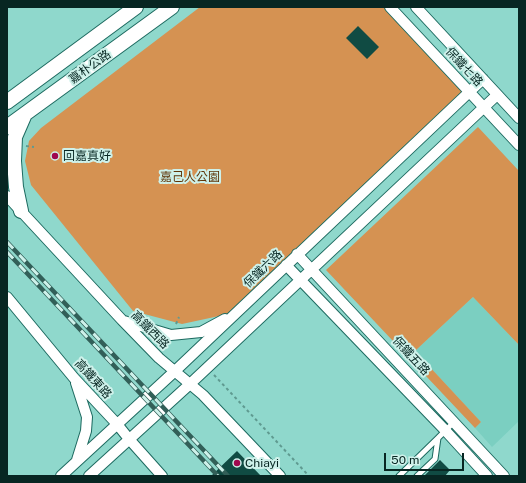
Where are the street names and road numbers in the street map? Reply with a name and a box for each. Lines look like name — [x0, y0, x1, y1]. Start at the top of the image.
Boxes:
street label: 保鐵七路 — [442, 45, 486, 89]
street label: 嘉朴公路 — [66, 47, 114, 87]
street label: 保鐵六路 — [241, 247, 285, 291]
street label: 高鐵西路 — [128, 308, 172, 352]
street label: 保鐵五路 — [389, 334, 433, 378]
street label: 高鐵東路 — [72, 356, 114, 402]

